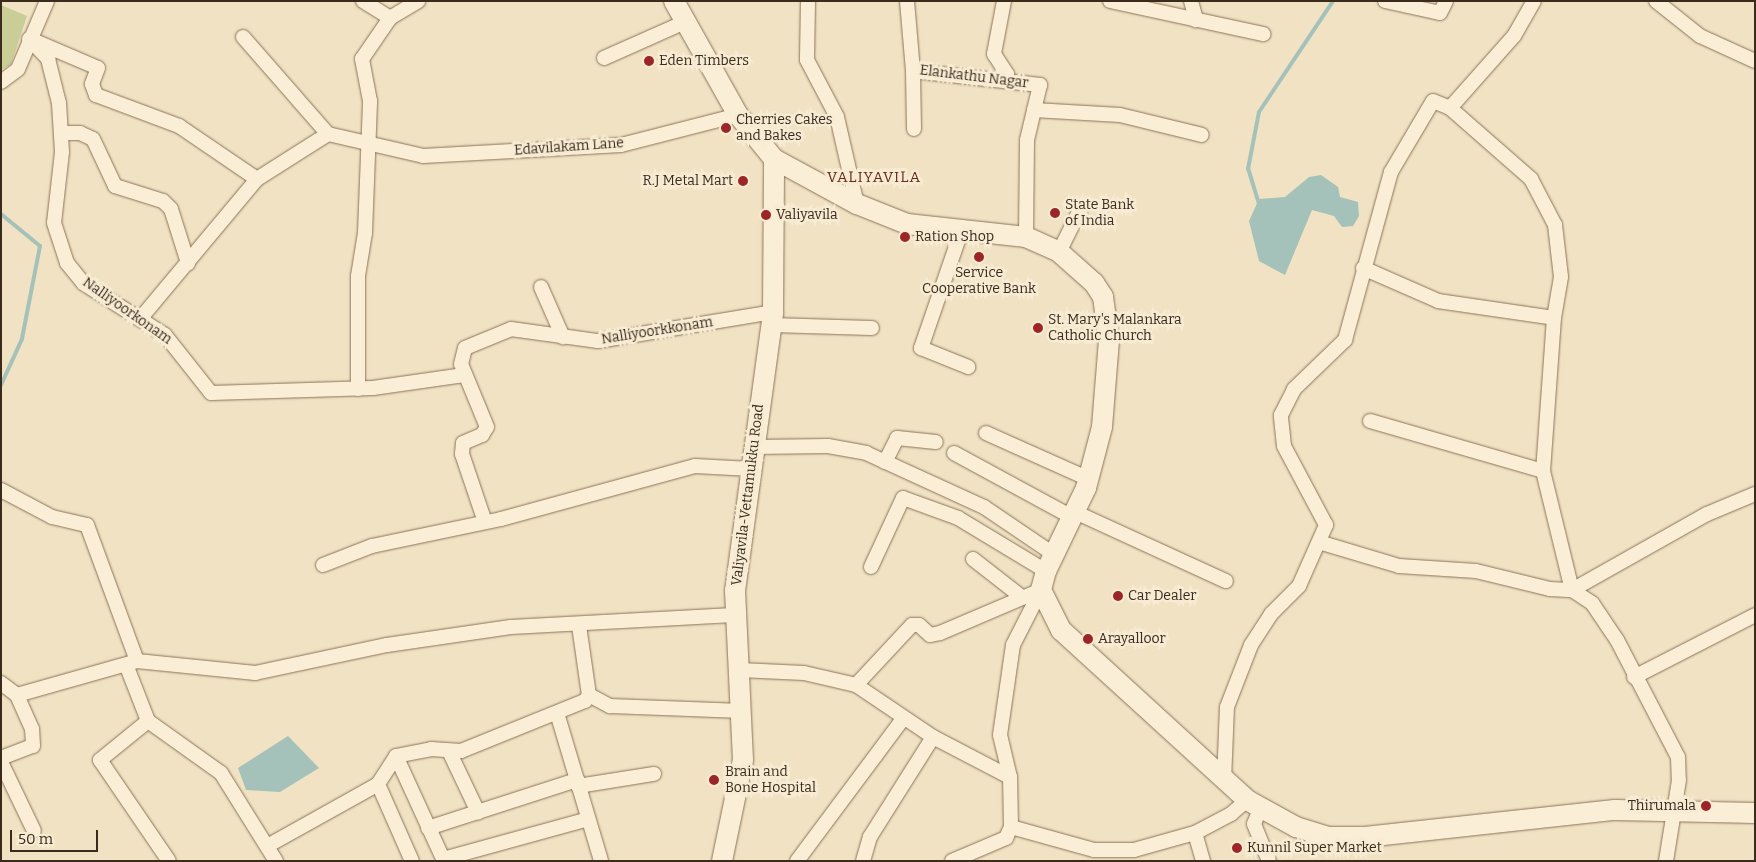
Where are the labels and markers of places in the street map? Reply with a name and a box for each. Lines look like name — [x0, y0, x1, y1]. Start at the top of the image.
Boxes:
place label: Eden Timbers — [659, 53, 749, 69]
marker: Eden Timbers — [643, 55, 655, 67]
place label: Cherries Cakes and Bakes — [736, 112, 833, 144]
marker: Cherries Cakes and Bakes — [720, 122, 732, 134]
place label: R.J Metal Mart — [643, 173, 733, 189]
marker: R.J Metal Mart — [737, 175, 749, 187]
place label: State Bank of India — [1065, 197, 1134, 230]
place label: Valiyavila — [776, 207, 838, 223]
marker: State Bank of India — [1049, 207, 1061, 219]
marker: Valiyavila — [760, 209, 772, 221]
place label: Ration Shop — [915, 229, 994, 245]
marker: Ration Shop — [899, 231, 911, 243]
marker: Service Cooperative Bank — [973, 251, 985, 263]
place label: Service Cooperative Bank — [922, 265, 1036, 298]
place label: St. Mary's Malankara Catholic Church — [1048, 312, 1182, 344]
marker: St. Mary's Malankara Catholic Church — [1032, 322, 1044, 334]
place label: Car Dealer — [1128, 588, 1197, 604]
marker: Car Dealer — [1112, 590, 1124, 602]
place label: Arayalloor — [1098, 631, 1166, 647]
marker: Arayalloor — [1082, 633, 1094, 645]
place label: Brain and Bone Hospital — [725, 764, 816, 796]
marker: Brain and Bone Hospital — [707, 773, 721, 787]
place label: Thirumala — [1628, 798, 1696, 814]
marker: Thirumala — [1700, 800, 1712, 812]
place label: Kunnil Super Market — [1247, 840, 1382, 856]
marker: Kunnil Super Market — [1231, 842, 1243, 854]

